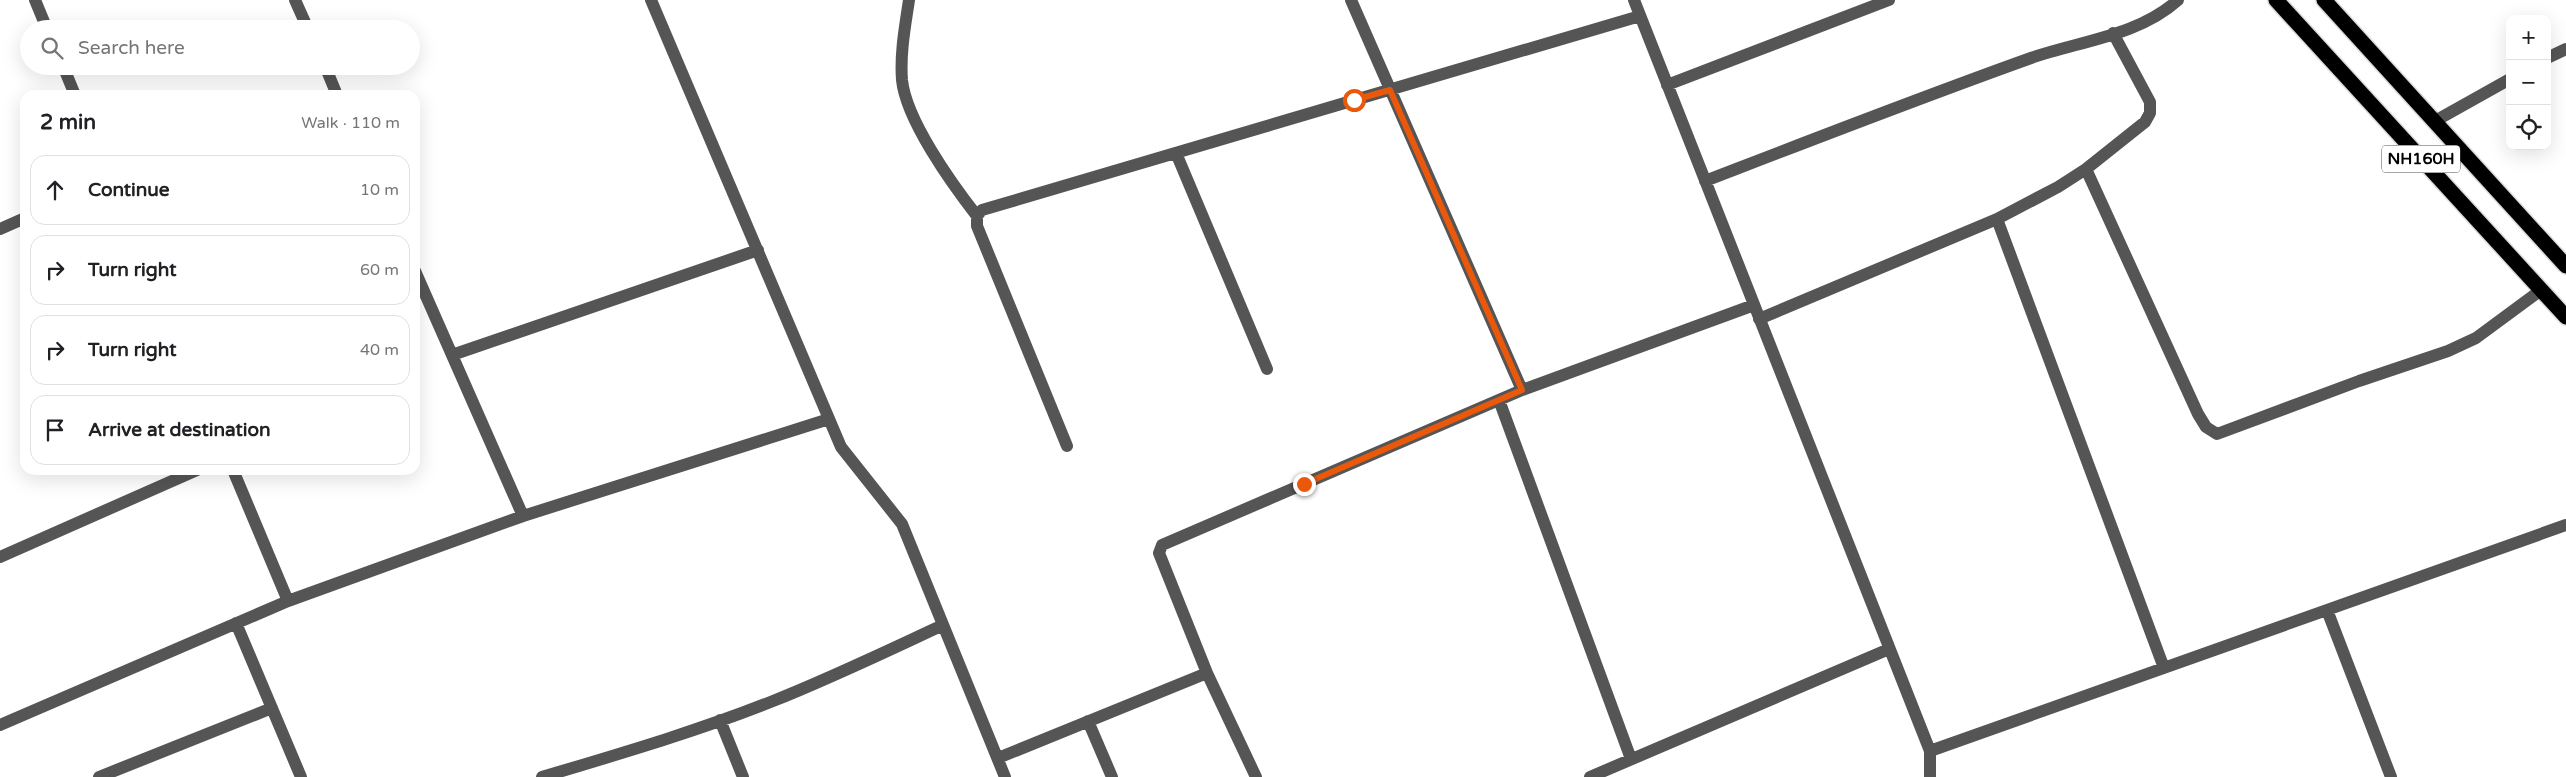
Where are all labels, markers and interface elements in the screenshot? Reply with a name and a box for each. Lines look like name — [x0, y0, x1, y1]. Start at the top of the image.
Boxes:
map controls — [2506, 15, 2551, 150]
button: + — [2506, 15, 2551, 60]
search box — [20, 20, 420, 75]
icon: search — [38, 34, 66, 62]
text: Search here — [78, 37, 185, 59]
button: − — [2506, 60, 2551, 105]
route start — [1343, 89, 1366, 112]
button: locate — [2506, 105, 2551, 150]
text: 2 min — [40, 110, 96, 135]
text: Walk · 110 m — [301, 113, 400, 133]
road number: NH160H — [2382, 146, 2460, 172]
icon: ahead — [41, 176, 69, 204]
text: Continue — [88, 179, 170, 201]
text: 10 m — [360, 180, 399, 200]
icon: right — [41, 256, 69, 284]
text: Turn right — [88, 259, 176, 281]
text: 60 m — [360, 260, 399, 280]
icon: right — [41, 336, 69, 364]
text: Turn right — [88, 339, 176, 361]
text: 40 m — [360, 340, 399, 360]
icon: arrive — [41, 416, 69, 444]
text: Arrive at destination — [88, 419, 271, 441]
route end — [1293, 473, 1316, 496]

